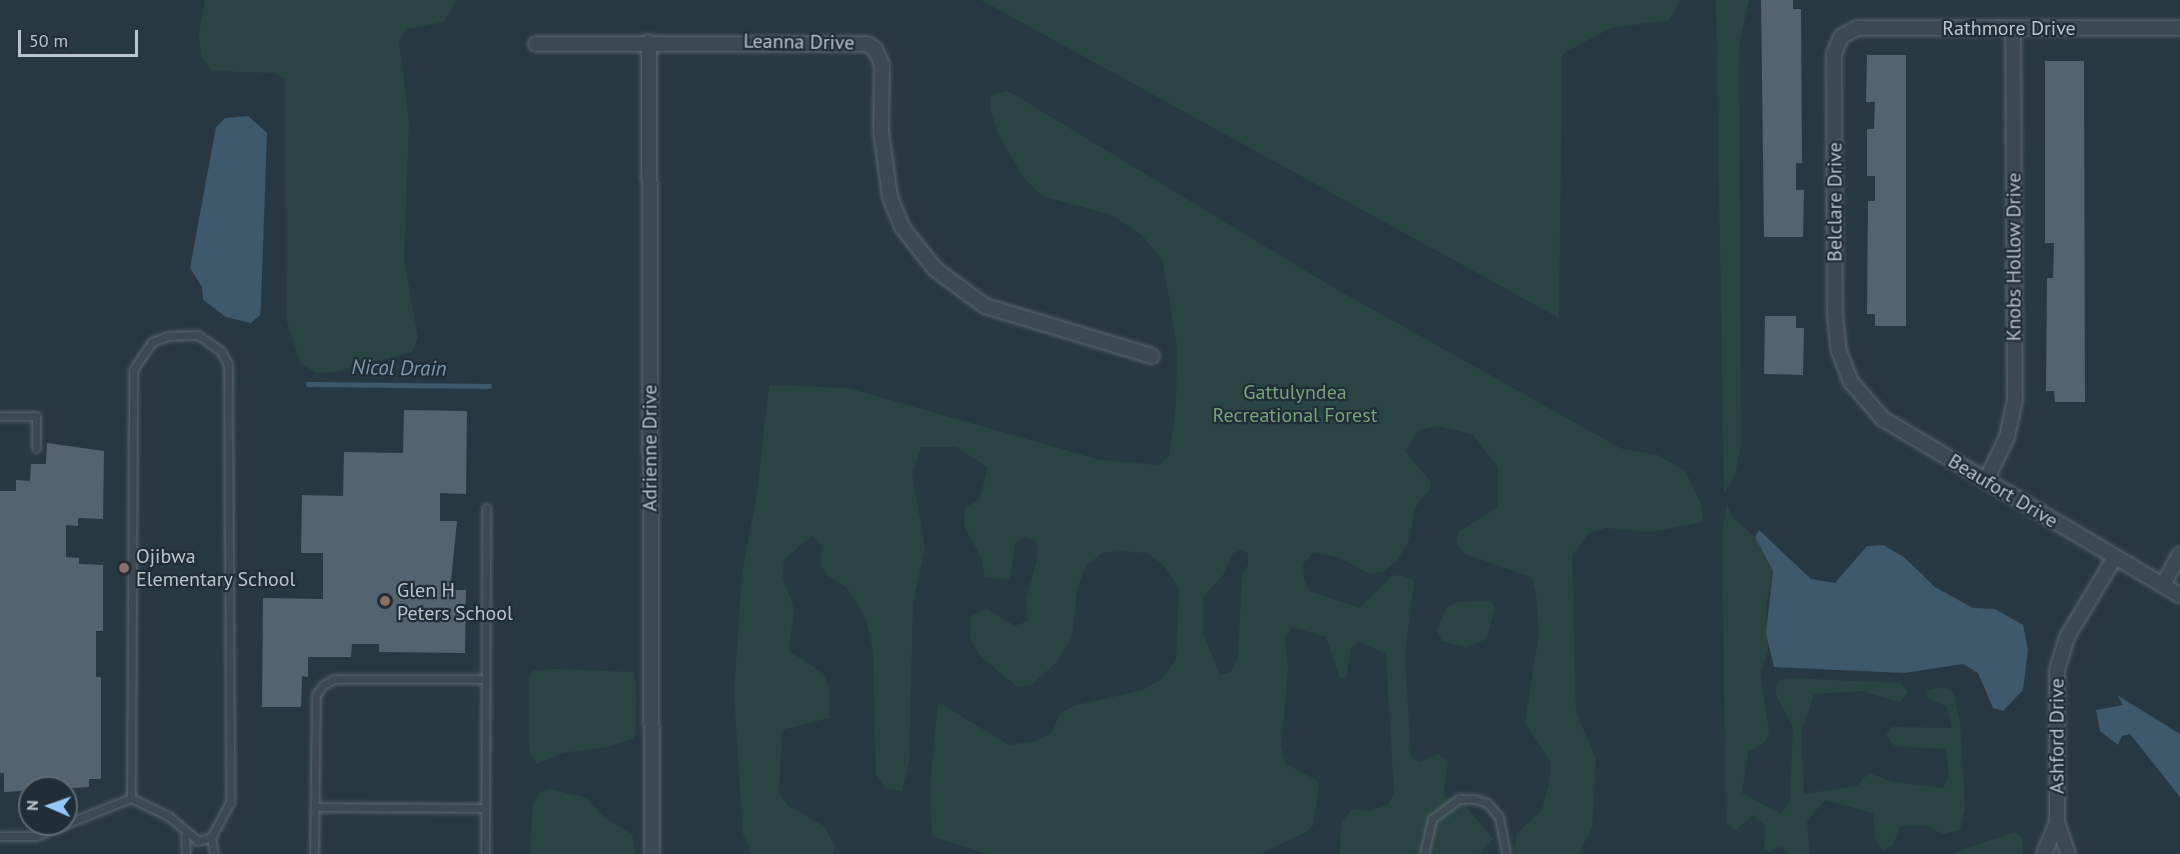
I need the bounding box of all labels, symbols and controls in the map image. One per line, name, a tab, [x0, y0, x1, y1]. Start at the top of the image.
street label: Rathmore Drive	[1942, 16, 2076, 40]
scale bar	[21, 18, 141, 56]
text: 50 m	[29, 29, 68, 52]
street label: Leanna Drive	[743, 29, 855, 55]
street label: Belclare Drive	[1823, 142, 1847, 262]
street label: Knobs Hollow Drive	[2002, 172, 2026, 342]
water label: Nicol Drain	[351, 355, 447, 381]
park label: Gattulyndea Recreational Forest	[1213, 380, 1377, 427]
street label: Adrienne Drive	[638, 385, 662, 511]
street label: Beaufort Drive	[1944, 449, 2062, 533]
place label: Ojibwa Elementary School	[136, 544, 296, 591]
marker: Ojibwa Elementary School	[117, 561, 131, 575]
place label: Glen H Peters School	[397, 578, 513, 625]
marker: Glen H Peters School	[378, 594, 392, 608]
street label: Ashford Drive	[2045, 678, 2069, 794]
north arrow	[18, 776, 78, 836]
text: N	[22, 800, 42, 811]

